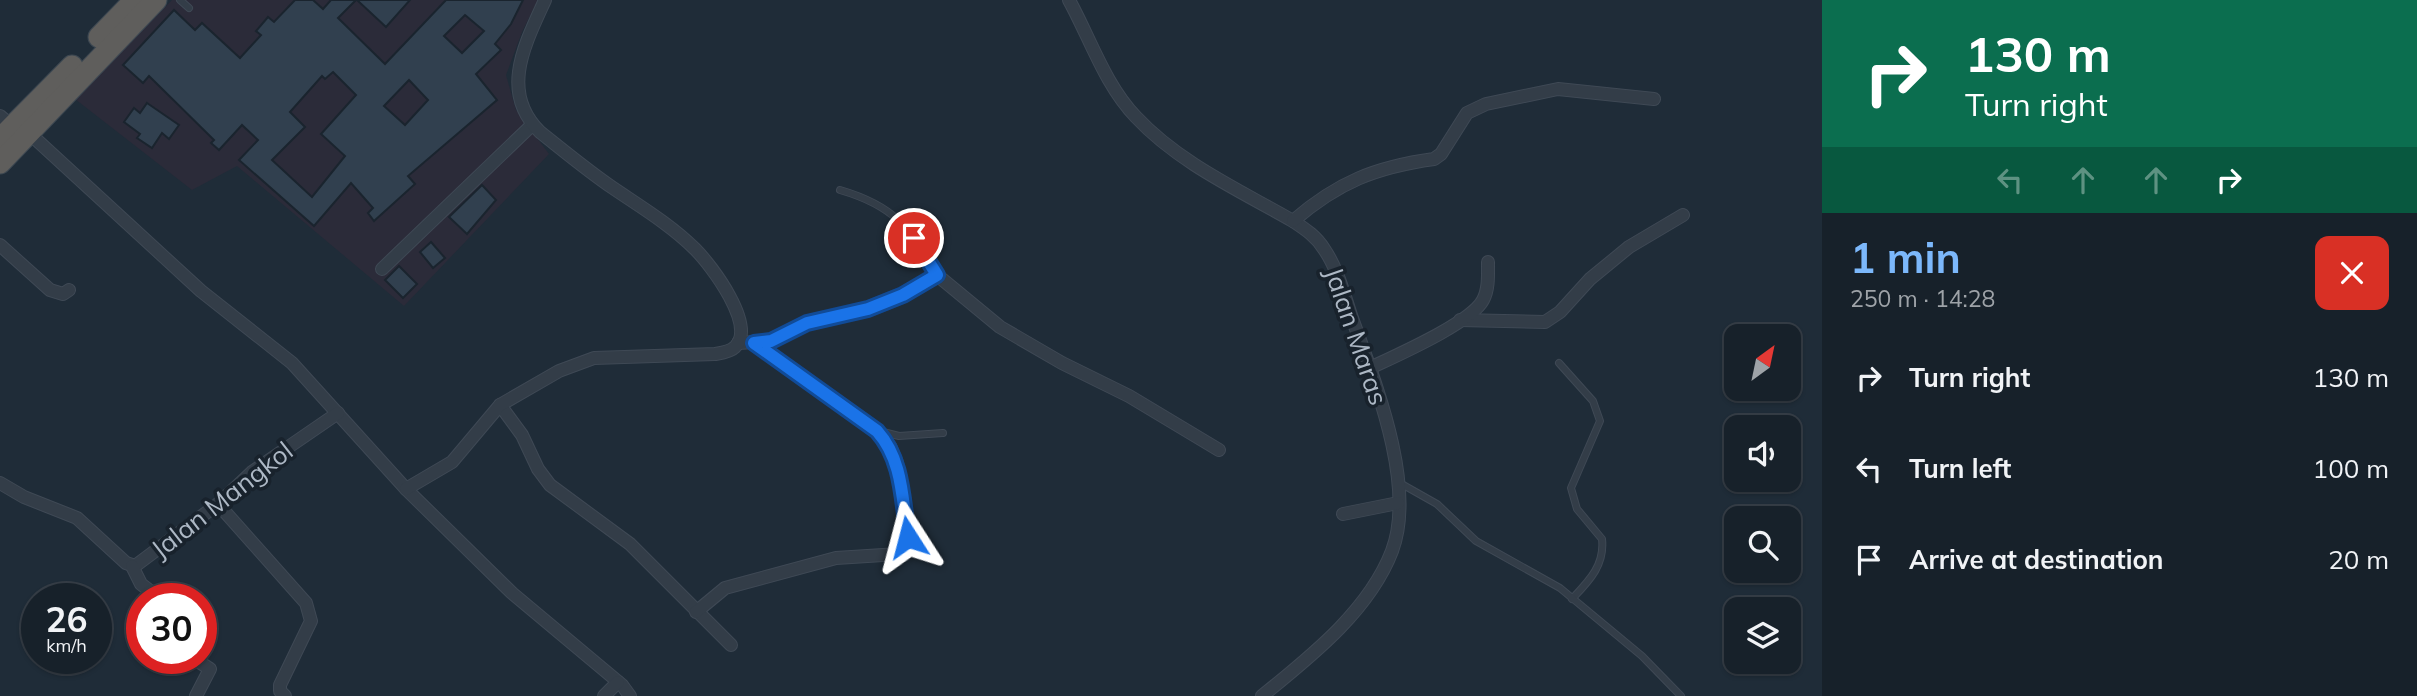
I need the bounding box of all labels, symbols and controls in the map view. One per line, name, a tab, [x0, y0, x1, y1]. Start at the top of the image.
text: 130 m	[1965, 23, 2111, 84]
icon: right	[1850, 28, 1941, 119]
text: Turn right	[1965, 84, 2108, 124]
icon: left	[1991, 161, 2029, 199]
icon: ahead	[2064, 161, 2102, 199]
icon: ahead	[2137, 161, 2175, 199]
icon: right	[2210, 161, 2248, 199]
pin	[884, 208, 944, 268]
icon: arrive	[895, 219, 933, 257]
text: 1 min	[1850, 231, 1961, 284]
button: close	[2315, 236, 2389, 310]
street label: Jalan Maras	[1317, 263, 1395, 409]
text: 250 m · 14:28	[1850, 284, 1995, 313]
north arrow	[1724, 324, 1801, 401]
map controls	[1724, 324, 1801, 674]
icon: right	[1850, 359, 1888, 397]
text: Turn right	[1909, 361, 2030, 394]
text: 130 m	[2313, 361, 2389, 394]
button: sound	[1724, 415, 1801, 492]
street label: Jalan Mangkol	[144, 434, 299, 565]
icon: left	[1850, 450, 1888, 488]
text: Turn left	[1909, 452, 2011, 485]
text: 100 m	[2313, 452, 2389, 485]
position arrow	[871, 500, 945, 574]
button: search	[1724, 506, 1801, 583]
icon: arrive	[1850, 541, 1888, 579]
text: Arrive at destination	[1909, 543, 2164, 576]
text: 20 m	[2328, 543, 2389, 576]
speed limit sign: 30	[126, 583, 217, 674]
text: 26	[45, 597, 88, 641]
button: layers	[1724, 597, 1801, 674]
text: km/h	[46, 634, 87, 657]

